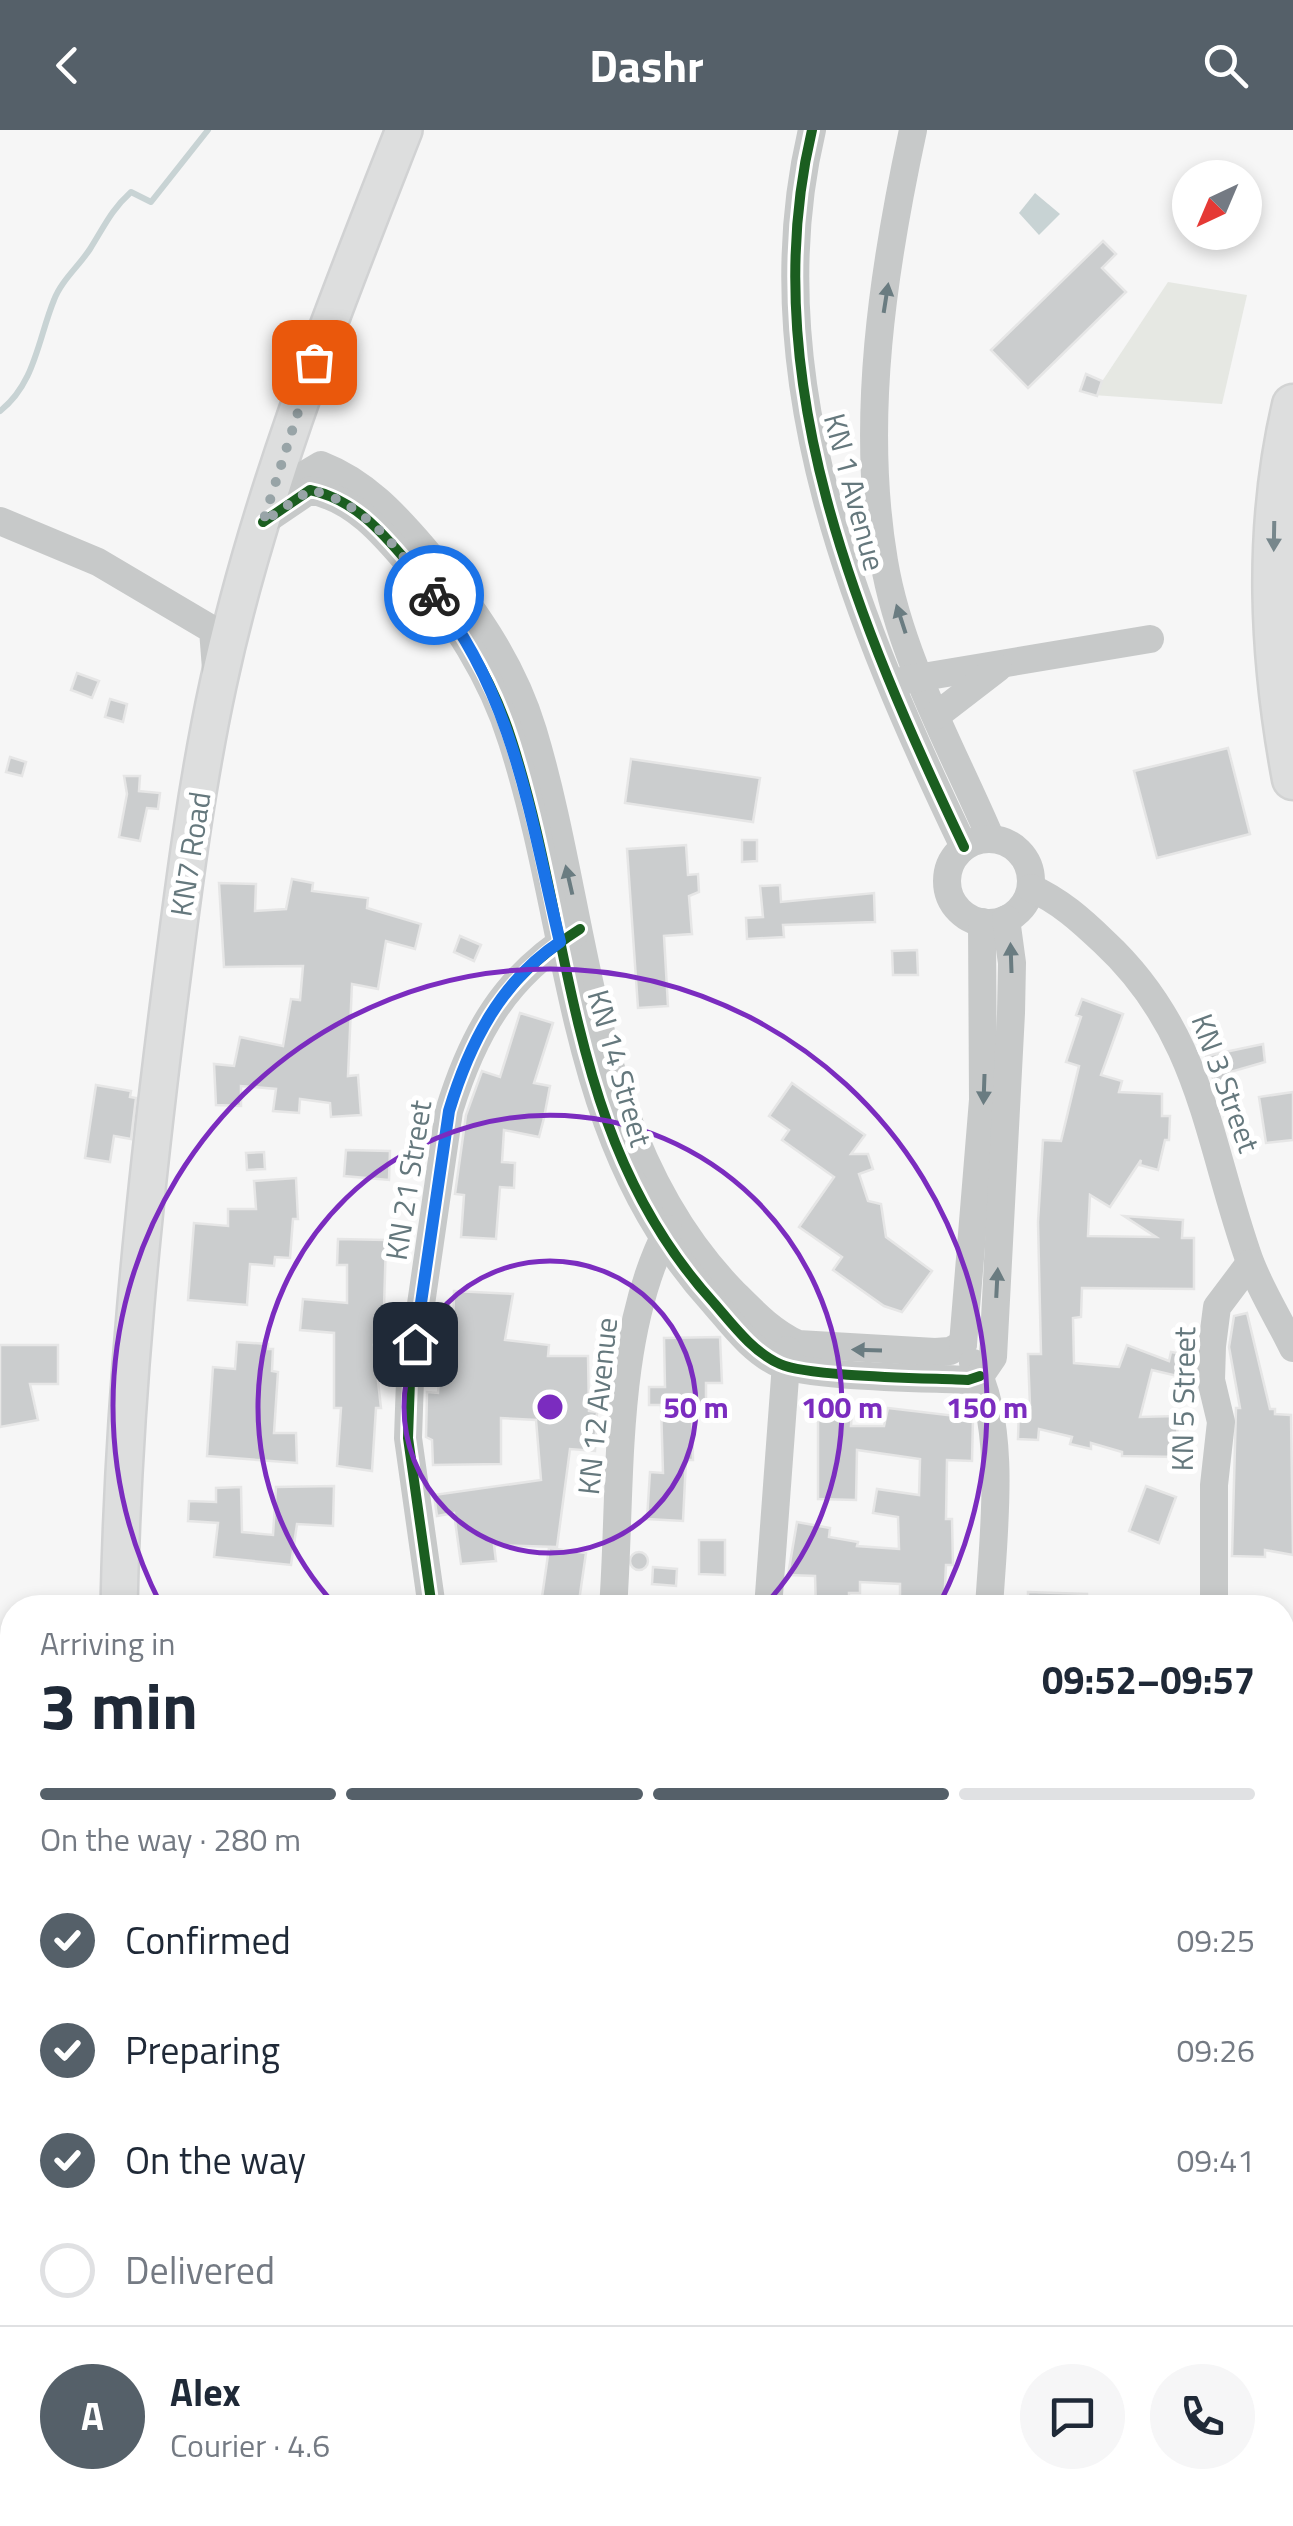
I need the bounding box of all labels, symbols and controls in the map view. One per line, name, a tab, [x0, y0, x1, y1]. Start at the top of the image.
text: Dashr	[589, 31, 704, 99]
icon: back	[40, 38, 95, 93]
icon: search	[1198, 38, 1253, 93]
north arrow	[1172, 160, 1262, 250]
map controls	[1172, 160, 1262, 250]
one-way arrow	[878, 282, 894, 313]
pin	[272, 320, 357, 405]
icon: bag	[287, 335, 342, 390]
street label: KN 1 Avenue	[812, 408, 898, 576]
one-way arrow	[1266, 521, 1282, 553]
courier	[384, 545, 484, 645]
icon: bike	[407, 568, 462, 623]
one-way arrow	[892, 604, 907, 634]
street label: KN7 Road	[157, 788, 223, 920]
one-way arrow	[561, 864, 576, 895]
one-way arrow	[1003, 942, 1019, 974]
street label: KN 14 Street	[576, 984, 664, 1152]
street label: KN 3 Street	[1180, 1007, 1273, 1159]
one-way arrow	[975, 1074, 991, 1106]
street label: KN 21 Street	[373, 1096, 443, 1263]
one-way arrow	[989, 1266, 1005, 1298]
pin	[373, 1302, 458, 1387]
street label: KN 12 Avenue	[565, 1315, 629, 1497]
icon: home	[388, 1317, 443, 1372]
street label: KN 5 Street	[1159, 1326, 1207, 1472]
one-way arrow	[851, 1341, 883, 1357]
text: 50 m	[663, 1384, 729, 1430]
text: 100 m	[801, 1384, 883, 1430]
text: 150 m	[946, 1384, 1028, 1430]
centre of rings	[532, 1389, 568, 1425]
text: Arriving in	[40, 1619, 176, 1667]
text: 09:52–09:57	[1042, 1651, 1255, 1709]
text: 3 min	[40, 1655, 198, 1754]
text: On the way · 280 m	[40, 1815, 301, 1863]
text: Confirmed	[125, 1911, 291, 1969]
icon: check	[40, 1913, 95, 1968]
text: 09:25	[1176, 1916, 1255, 1964]
text: Preparing	[125, 2021, 280, 2079]
icon: check	[40, 2023, 95, 2078]
text: 09:26	[1176, 2026, 1255, 2074]
text: On the way	[125, 2131, 306, 2189]
icon: check	[40, 2133, 95, 2188]
text: 09:41	[1176, 2136, 1255, 2184]
text: Delivered	[125, 2241, 275, 2299]
text: Alex	[170, 2363, 241, 2421]
button: chat	[1020, 2364, 1125, 2469]
button: phone	[1150, 2364, 1255, 2469]
text: A	[81, 2387, 104, 2445]
text: Courier · 4.6	[170, 2421, 330, 2469]

